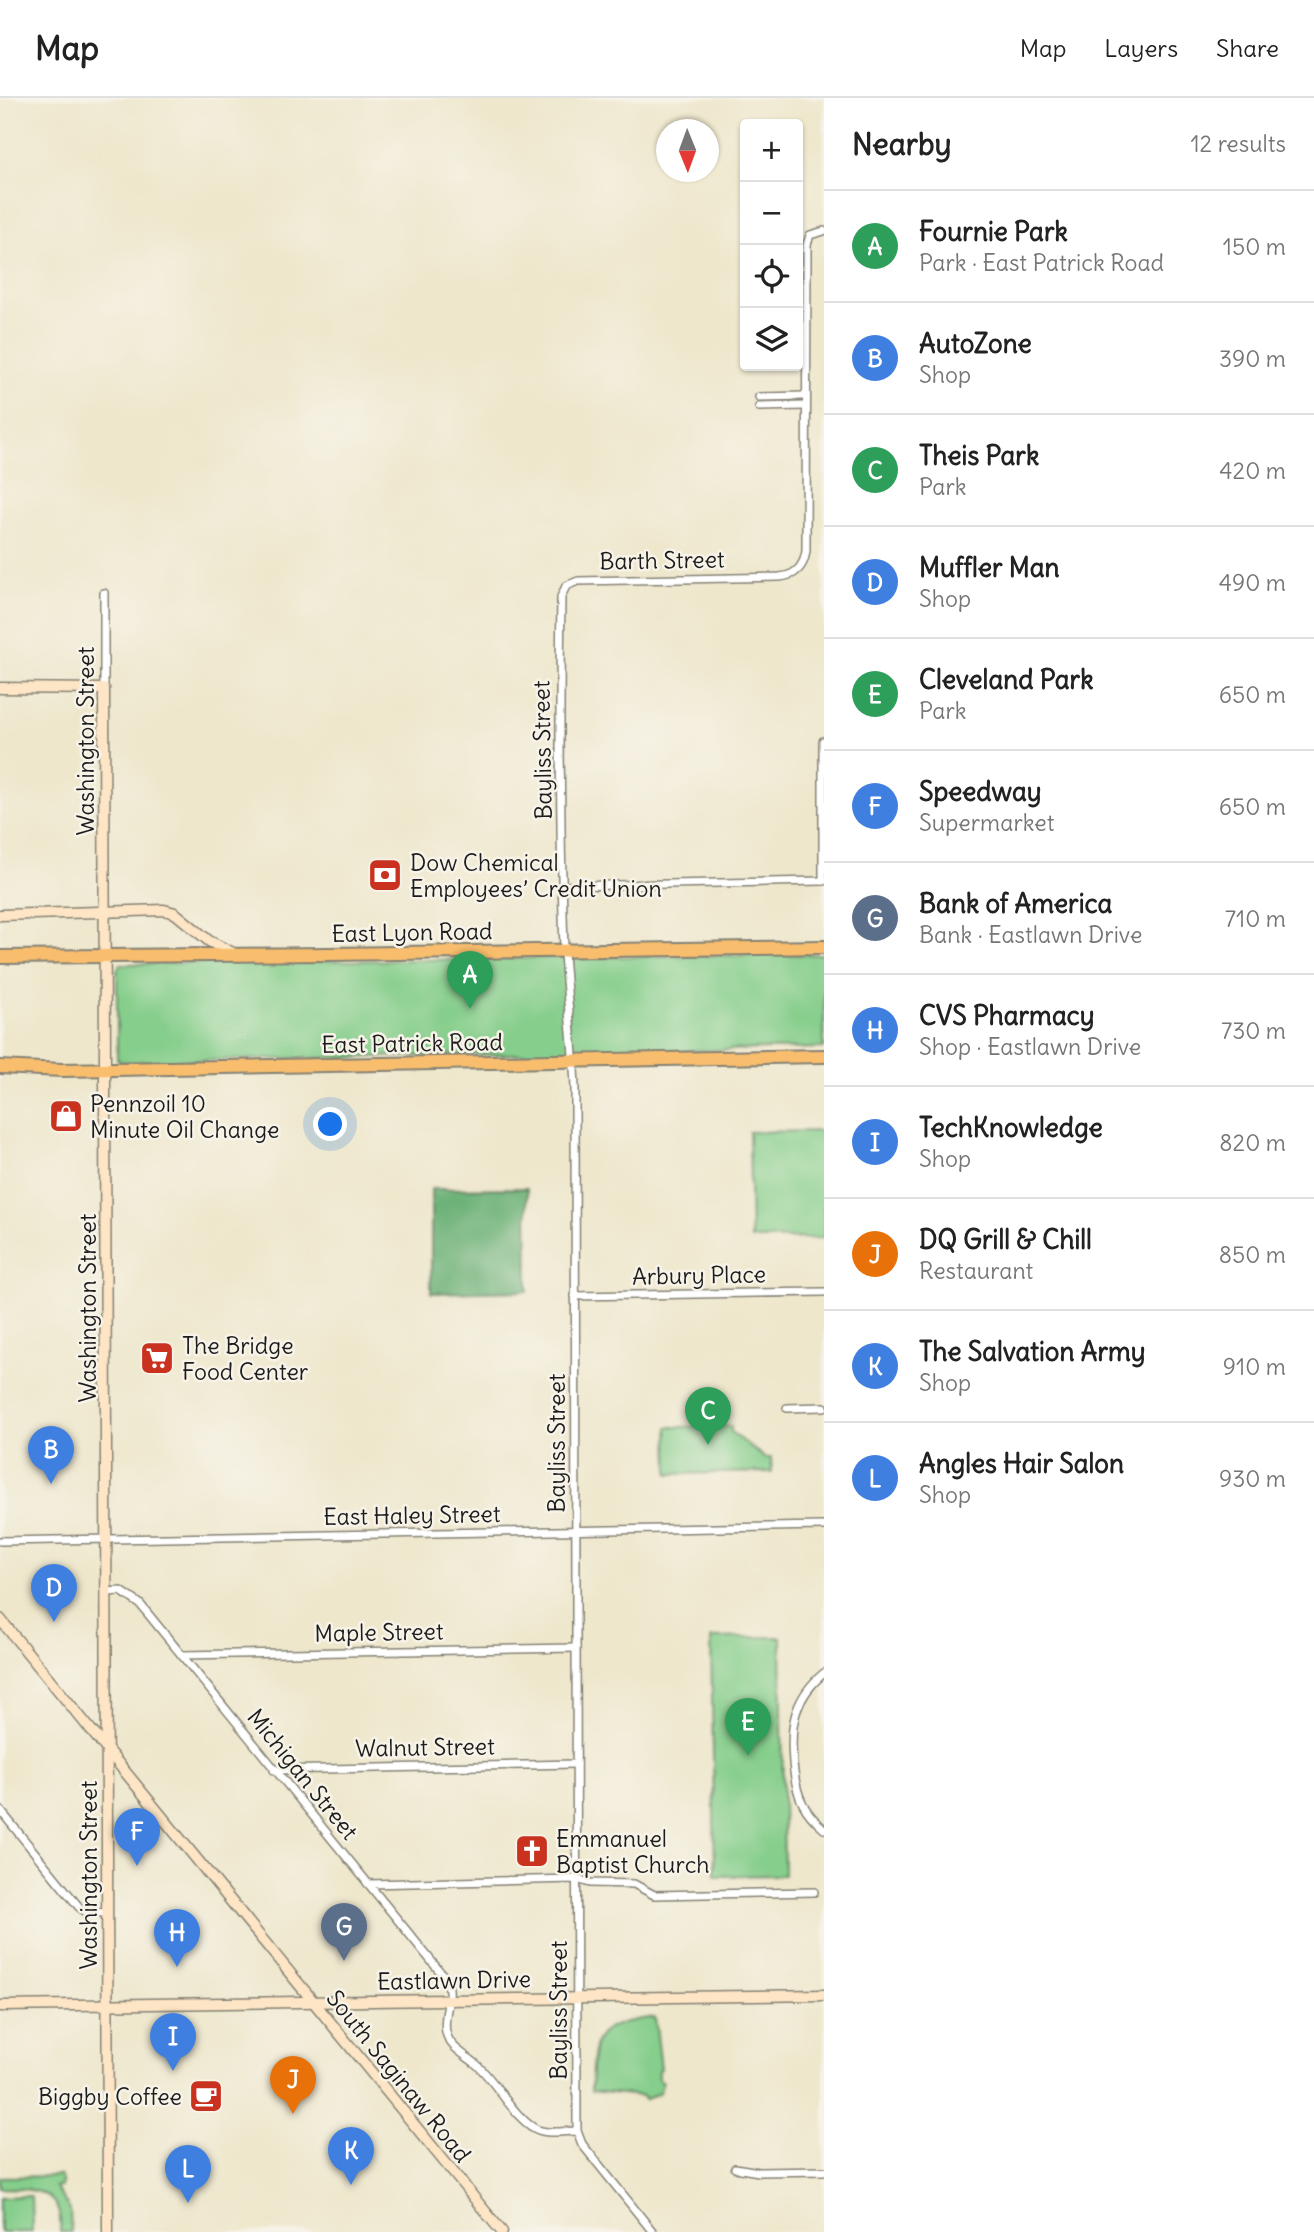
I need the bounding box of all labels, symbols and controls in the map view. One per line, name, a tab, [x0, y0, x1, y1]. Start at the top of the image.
text: Map	[35, 27, 99, 69]
text: Map	[1020, 33, 1066, 63]
text: Layers	[1104, 33, 1178, 63]
text: Share	[1216, 33, 1279, 63]
north arrow	[656, 119, 719, 182]
map controls	[740, 119, 803, 371]
button: +	[740, 119, 803, 182]
text: Nearby	[852, 125, 952, 163]
text: 12 results	[1190, 129, 1286, 158]
button: −	[740, 182, 803, 245]
text: Fournie Park	[919, 215, 1068, 248]
text: A	[868, 232, 882, 261]
text: 150 m	[1223, 232, 1286, 261]
button: locate	[740, 245, 803, 308]
text: Park · East Patrick Road	[919, 248, 1164, 277]
button: layers	[740, 308, 803, 371]
text: AutoZone	[919, 327, 1032, 360]
text: B	[867, 344, 883, 373]
text: 390 m	[1219, 344, 1286, 373]
text: Shop	[919, 360, 971, 389]
text: Theis Park	[919, 439, 1039, 472]
text: C	[867, 456, 883, 485]
text: 420 m	[1219, 456, 1286, 485]
text: Park	[919, 472, 967, 501]
street label: Barth Street	[599, 544, 725, 576]
text: Muffler Man	[919, 551, 1060, 584]
text: D	[867, 568, 883, 597]
text: 490 m	[1219, 568, 1286, 597]
text: Shop	[919, 584, 971, 613]
street label: Washington Street	[71, 646, 100, 836]
text: Cleveland Park	[919, 663, 1094, 696]
street label: Bayliss Street	[526, 680, 558, 820]
text: E	[868, 680, 882, 709]
text: 650 m	[1219, 680, 1286, 709]
text: Park	[919, 696, 967, 725]
text: Speedway	[919, 775, 1042, 808]
text: F	[868, 792, 882, 821]
text: 650 m	[1219, 792, 1286, 821]
text: Supermarket	[919, 808, 1055, 837]
place label: Dow Chemical Employees’ Credit Union	[410, 848, 662, 903]
bank icon: Dow Chemical Employees’ Credit Union	[366, 856, 404, 894]
text: Bank of America	[919, 887, 1112, 920]
text: G	[867, 904, 883, 933]
text: 710 m	[1225, 904, 1286, 933]
street label: East Lyon Road	[331, 916, 493, 948]
text: Bank · Eastlawn Drive	[919, 920, 1142, 949]
pin: A	[447, 951, 493, 1009]
text: CVS Pharmacy	[919, 999, 1095, 1032]
text: H	[867, 1016, 883, 1045]
text: 730 m	[1221, 1016, 1286, 1045]
street label: East Patrick Road	[321, 1027, 503, 1059]
text: Shop · Eastlawn Drive	[919, 1032, 1141, 1061]
place label: Pennzoil 10 Minute Oil Change	[90, 1089, 279, 1144]
shop icon: Pennzoil 10 Minute Oil Change	[47, 1097, 85, 1135]
your location	[313, 1107, 347, 1141]
text: TechKnowledge	[919, 1111, 1103, 1144]
text: I	[870, 1128, 880, 1157]
text: 820 m	[1219, 1128, 1286, 1157]
text: Shop	[919, 1144, 971, 1173]
street label: Washington Street	[73, 1213, 102, 1403]
text: DQ Grill & Chill	[919, 1223, 1092, 1256]
text: J	[869, 1240, 881, 1269]
text: 850 m	[1219, 1240, 1286, 1269]
text: Restaurant	[919, 1256, 1033, 1285]
street label: Arbury Place	[632, 1259, 766, 1291]
place label: The Bridge Food Center	[182, 1331, 309, 1386]
text: The Salvation Army	[919, 1335, 1145, 1368]
supermarket icon: The Bridge Food Center	[138, 1339, 176, 1377]
text: K	[868, 1352, 882, 1381]
text: 910 m	[1223, 1352, 1286, 1381]
text: Shop	[919, 1368, 971, 1397]
street label: Bayliss Street	[542, 1373, 571, 1513]
pin: C	[685, 1387, 731, 1445]
pin: B	[28, 1426, 74, 1484]
text: Angles Hair Salon	[919, 1447, 1124, 1480]
text: L	[869, 1464, 881, 1493]
text: 930 m	[1219, 1464, 1286, 1493]
text: Shop	[919, 1480, 971, 1509]
street label: East Haley Street	[323, 1499, 501, 1531]
pin: D	[31, 1564, 77, 1622]
street label: Maple Street	[314, 1616, 444, 1648]
pin: E	[725, 1698, 771, 1756]
street label: Michigan Street	[241, 1703, 365, 1845]
street label: Walnut Street	[355, 1731, 495, 1763]
street label: Washington Street	[74, 1780, 103, 1970]
pin: F	[114, 1808, 160, 1866]
place label: Emmanuel Baptist Church	[556, 1824, 710, 1879]
church icon: Emmanuel Baptist Church	[513, 1832, 551, 1870]
pin: G	[321, 1903, 367, 1961]
pin: H	[154, 1909, 200, 1967]
street label: Bayliss Street	[544, 1940, 573, 2080]
street label: Eastlawn Drive	[377, 1964, 531, 1996]
street label: South Saginaw Road	[321, 1984, 477, 2168]
pin: I	[150, 2013, 196, 2071]
pin: J	[270, 2056, 316, 2114]
cafe icon: Biggby Coffee	[187, 2077, 225, 2115]
place label: Biggby Coffee	[38, 2082, 182, 2111]
pin: K	[328, 2127, 374, 2185]
pin: L	[165, 2145, 211, 2203]

